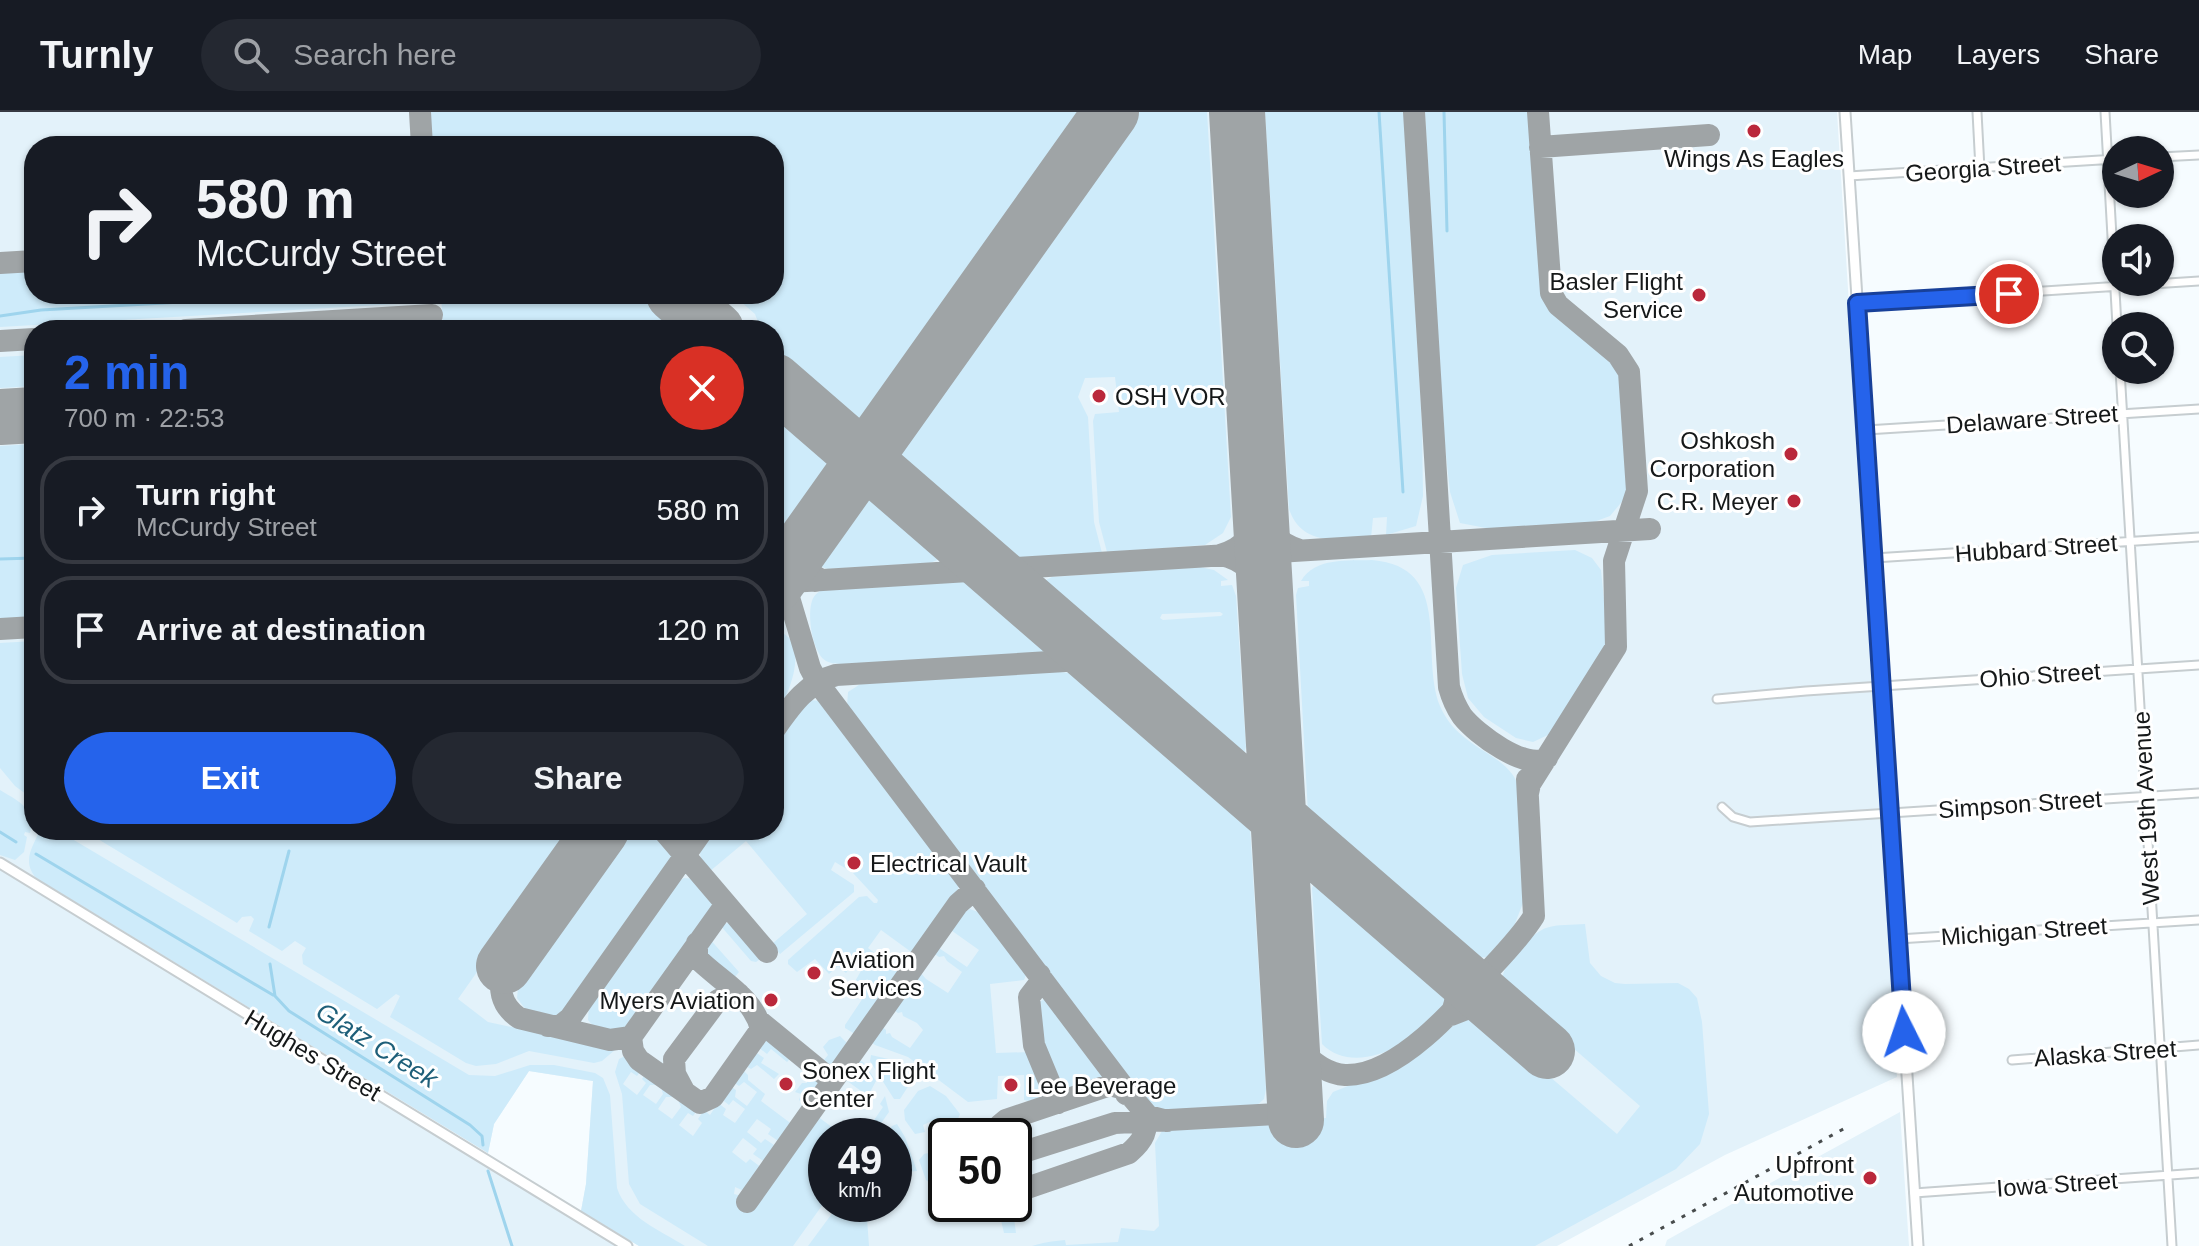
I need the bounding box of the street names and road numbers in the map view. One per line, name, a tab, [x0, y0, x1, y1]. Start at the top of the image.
street label: Georgia Street	[1904, 149, 2062, 187]
street label: Delaware Street	[1945, 400, 2119, 438]
street label: Hubbard Street	[1954, 529, 2118, 567]
street label: Ohio Street	[1979, 657, 2102, 693]
street label: West 19th Avenue	[2127, 710, 2165, 906]
street label: Simpson Street	[1937, 785, 2103, 823]
street label: Michigan Street	[1940, 912, 2108, 950]
street label: Hughes Street	[240, 1004, 386, 1106]
street label: Alaska Street	[2033, 1035, 2177, 1071]
street label: Iowa Street	[1996, 1166, 2119, 1202]

